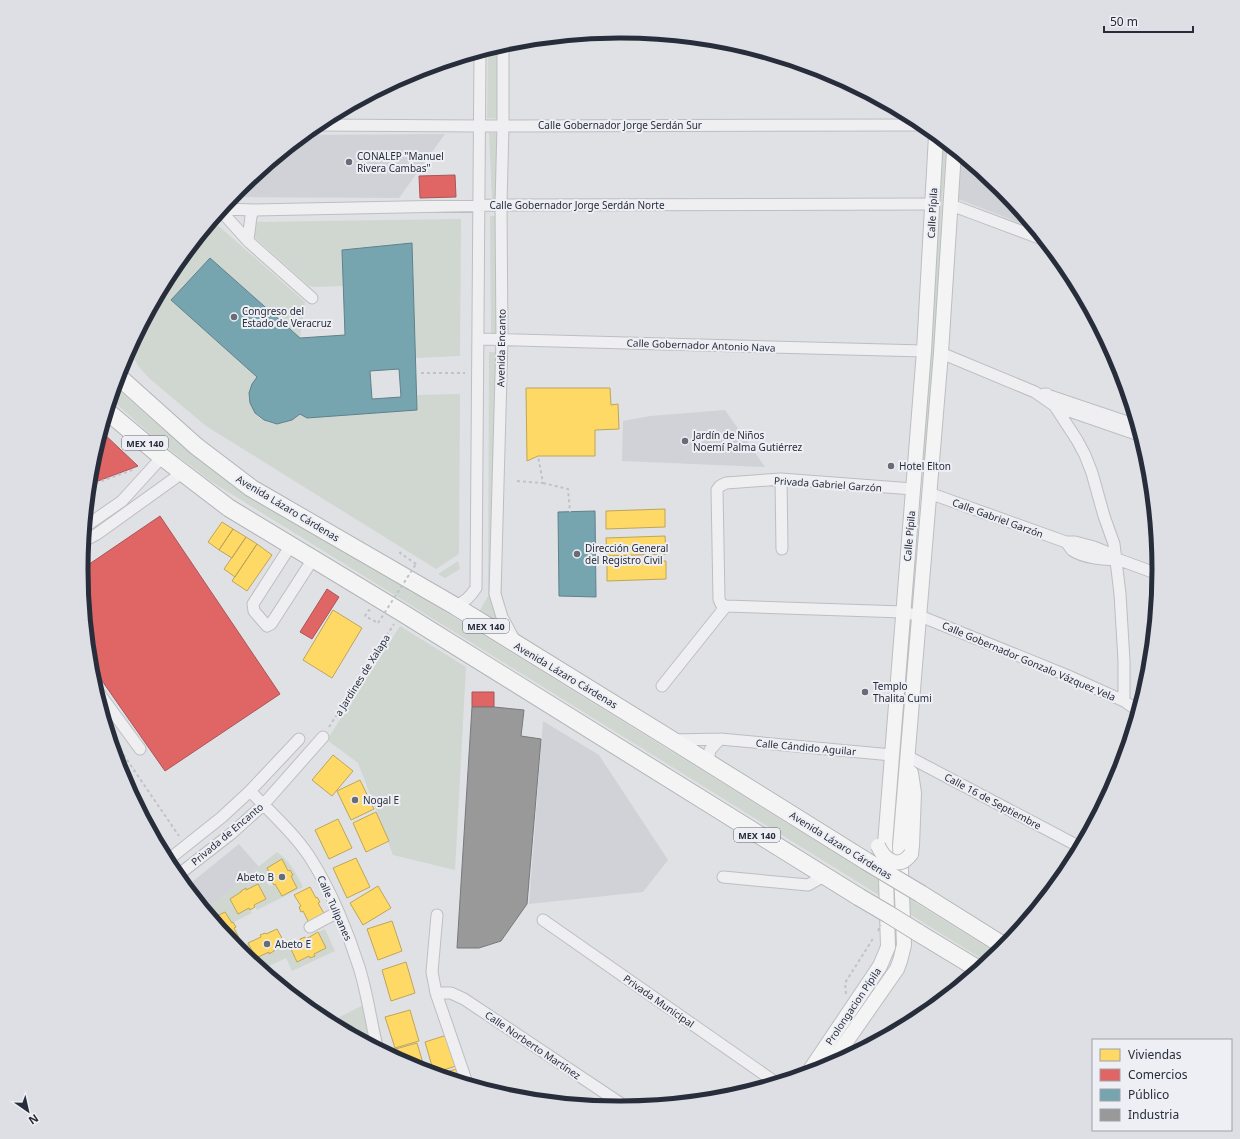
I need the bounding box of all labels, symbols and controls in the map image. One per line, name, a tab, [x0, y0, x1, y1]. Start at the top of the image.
scale bar	[1104, 8, 1193, 34]
text: 50 m	[1110, 13, 1138, 30]
street label: Calle Gobernador Jorge Serdán Sur	[538, 118, 702, 132]
place label: CONALEP "Manuel Rivera Cambas"	[357, 149, 444, 175]
marker: CONALEP "Manuel Rivera Cambas"	[344, 157, 354, 167]
street label: Calle Pípila	[924, 187, 940, 239]
street label: Calle Gobernador Jorge Serdán Norte	[489, 198, 665, 212]
place label: Congreso del Estado de Veracruz	[242, 304, 332, 330]
street label: Avenida Encanto	[493, 309, 509, 387]
marker: Congreso del Estado de Veracruz	[229, 312, 239, 322]
street label: Calle Gobernador Antonio Nava	[626, 335, 776, 355]
place label: Jardín de Niños Noemí Palma Gutiérrez	[692, 428, 803, 454]
road number: MEX 140	[122, 436, 168, 450]
marker: Jardín de Niños Noemí Palma Gutiérrez	[680, 436, 690, 446]
place label: Hotel Elton	[899, 459, 951, 473]
marker: Hotel Elton	[886, 461, 896, 471]
street label: Avenida Lázaro Cárdenas	[234, 472, 342, 545]
street label: Privada Gabriel Garzón	[773, 473, 883, 495]
street label: Calle Gabriel Garzón	[951, 495, 1045, 541]
street label: Calle Pípila	[900, 510, 918, 562]
place label: Dirección General del Registro Civil	[585, 541, 668, 567]
marker: Dirección General del Registro Civil	[572, 549, 582, 559]
street label: Calle Gobernador Gonzalo Vázquez Vela	[940, 618, 1118, 704]
road number: MEX 140	[463, 619, 509, 633]
street label: a Jardines de Xalapa	[331, 631, 393, 719]
street label: Avenida Lázaro Cárdenas	[512, 639, 620, 712]
place label: Templo Thalita Cumi	[873, 679, 932, 705]
marker: Templo Thalita Cumi	[860, 687, 870, 697]
street label: Calle Cándido Aguilar	[755, 736, 857, 758]
street label: Calle 16 de Septiembre	[942, 769, 1044, 833]
place label: Nogal E	[363, 793, 399, 807]
marker: Nogal E	[350, 795, 360, 805]
street label: Privada de Encanto	[188, 800, 266, 868]
street label: Avenida Lázaro Cárdenas	[787, 808, 895, 882]
road number: MEX 140	[734, 828, 780, 842]
place label: Abeto B	[237, 870, 274, 884]
marker: Abeto B	[277, 872, 287, 882]
street label: Calle Tulipanes	[314, 873, 356, 943]
place label: Abeto E	[275, 937, 311, 951]
marker: Abeto E	[262, 939, 272, 949]
street label: Prolongacion Pípila	[822, 965, 884, 1047]
street label: Privada Municipal	[621, 971, 697, 1031]
street label: Calle Norberto Martínez	[482, 1008, 584, 1082]
legend	[1092, 1039, 1232, 1131]
text: Viviendas	[1128, 1046, 1182, 1063]
text: Comercios	[1128, 1066, 1188, 1083]
text: Público	[1128, 1086, 1169, 1103]
north arrow	[8, 1091, 48, 1131]
text: Industria	[1128, 1106, 1179, 1123]
text: N	[26, 1111, 42, 1128]

